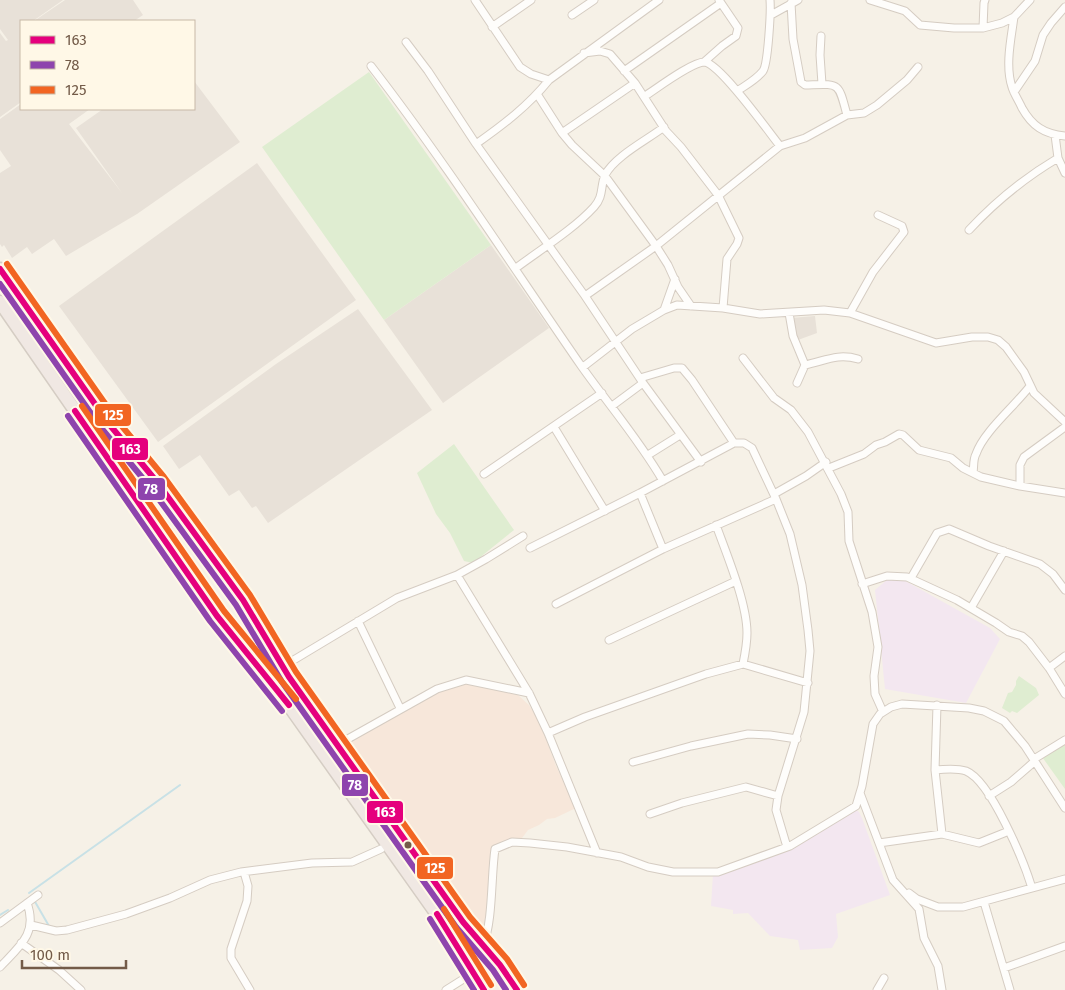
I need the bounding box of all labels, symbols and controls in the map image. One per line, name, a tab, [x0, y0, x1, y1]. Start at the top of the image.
legend	[20, 20, 195, 110]
text: 163	[65, 31, 87, 49]
text: 78	[65, 56, 80, 74]
text: 125	[65, 81, 86, 99]
line badge: 125	[94, 403, 132, 427]
text: 125	[102, 407, 124, 424]
line badge: 163	[111, 437, 149, 461]
text: 163	[119, 441, 141, 458]
line badge: 78	[137, 477, 166, 501]
text: 78	[144, 481, 158, 498]
line badge: 78	[341, 773, 369, 797]
text: 78	[348, 777, 362, 794]
line badge: 163	[366, 800, 404, 824]
text: 163	[374, 804, 396, 821]
unlabelled marker	[403, 840, 413, 850]
line badge: 125	[416, 856, 454, 880]
text: 125	[424, 860, 446, 877]
scale bar	[22, 938, 126, 970]
text: 100 m	[30, 946, 70, 964]

